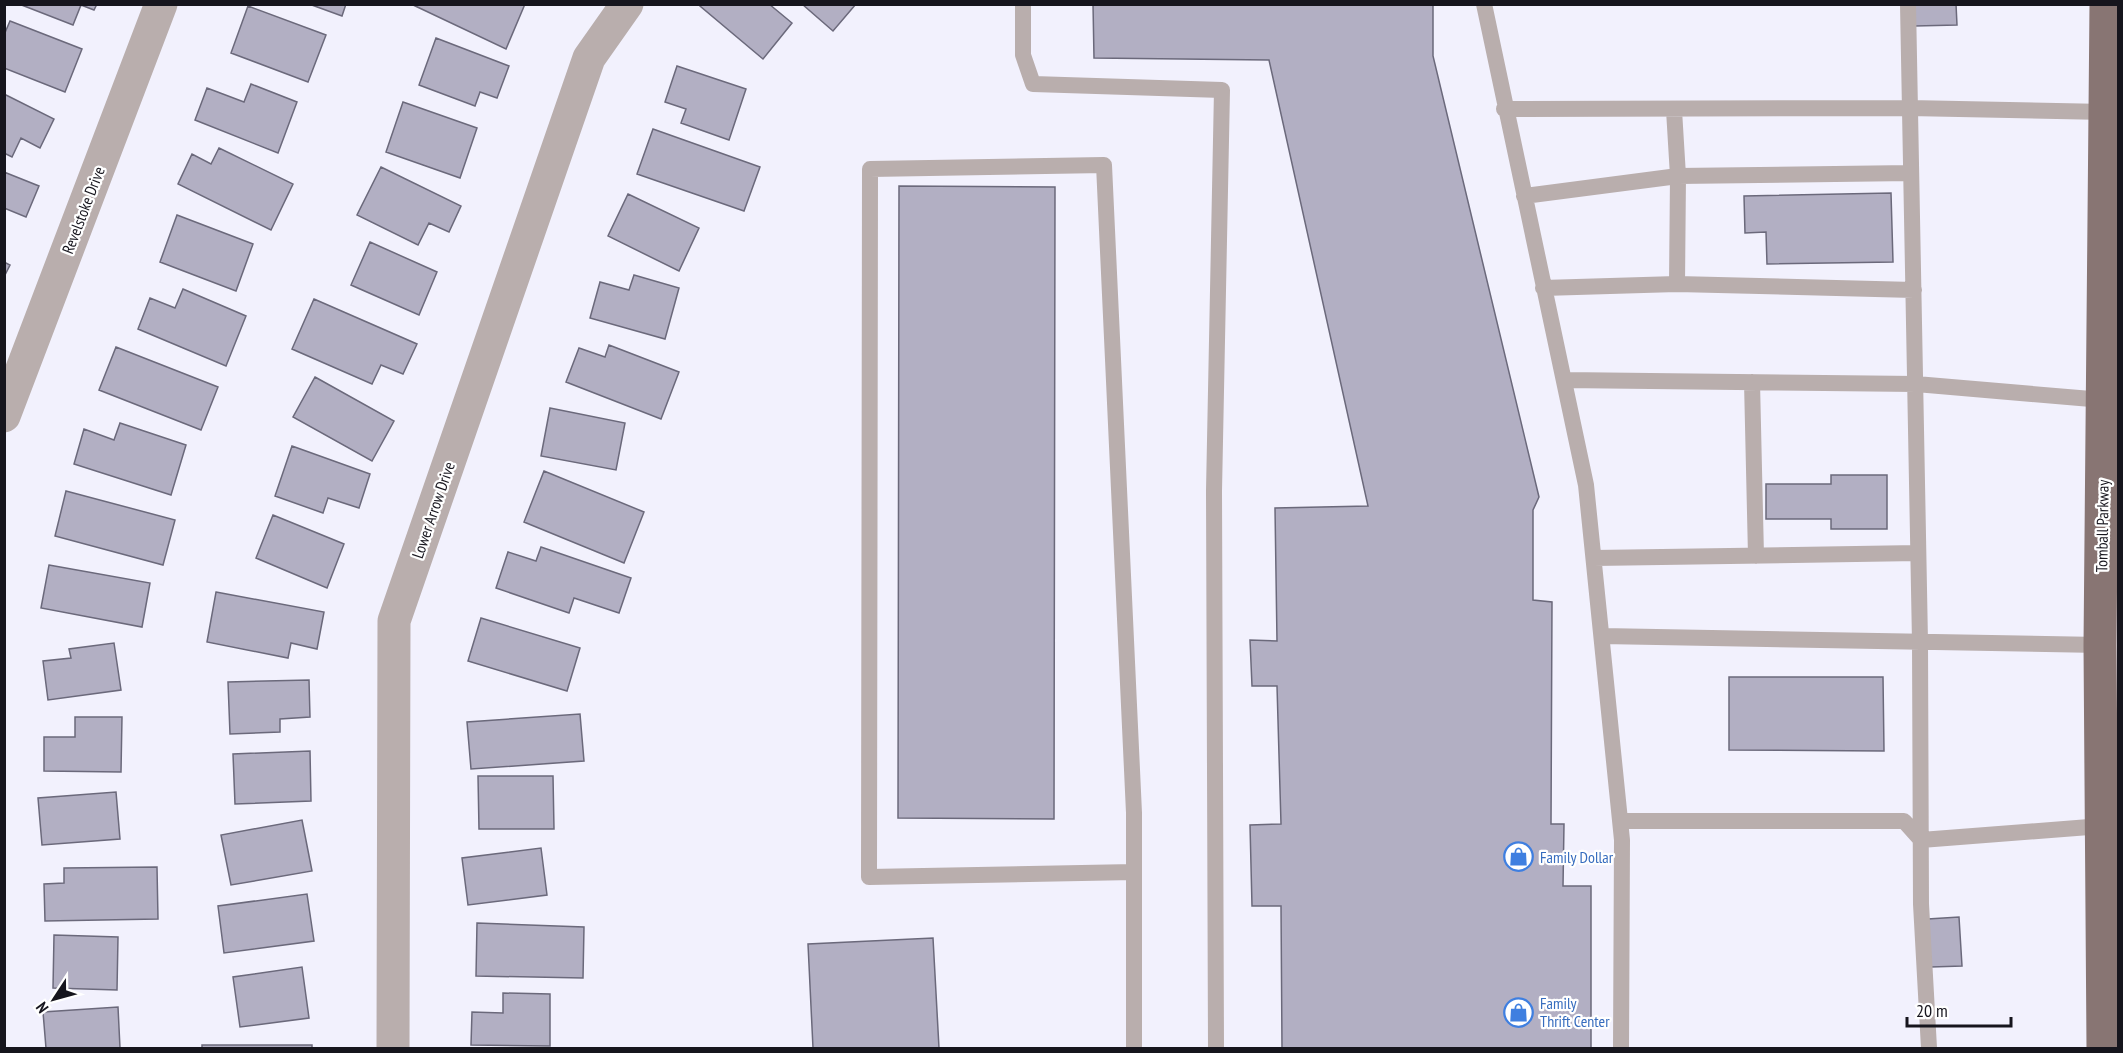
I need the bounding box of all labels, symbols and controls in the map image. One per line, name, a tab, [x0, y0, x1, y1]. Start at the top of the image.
street label: Revelstoke Drive	[57, 164, 109, 256]
street label: Lower Arrow Drive	[407, 459, 459, 561]
street label: Tomball Parkway	[2091, 480, 2113, 572]
shop icon: Family Dollar	[1503, 841, 1535, 873]
place label: Family Dollar	[1540, 847, 1614, 867]
north arrow	[24, 969, 84, 1029]
scale bar	[1907, 990, 2010, 1028]
place label: Family Thrift Center	[1540, 993, 1610, 1031]
shop icon: Family Thrift Center	[1503, 996, 1535, 1028]
text: N	[31, 998, 52, 1017]
text: 20 m	[1916, 999, 1948, 1022]

